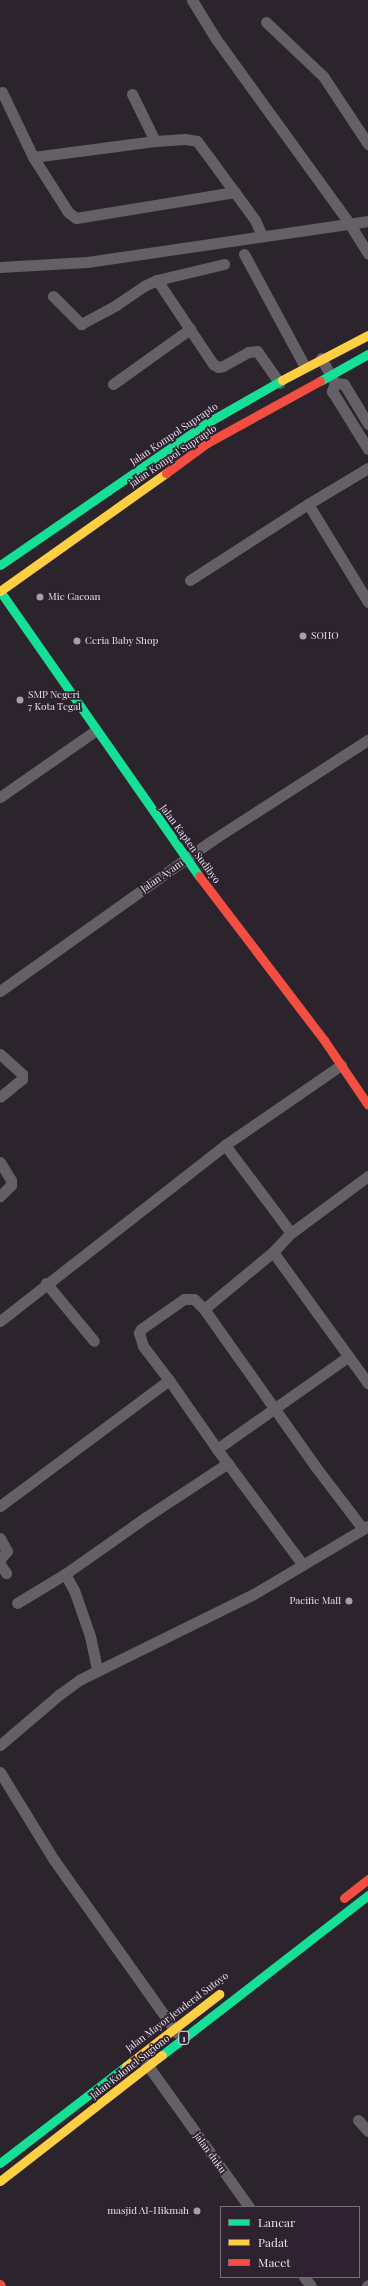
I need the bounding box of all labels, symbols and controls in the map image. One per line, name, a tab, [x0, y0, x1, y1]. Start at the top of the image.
street label: Jalan Kompol Suprapto	[128, 400, 220, 468]
street label: jalan Kompol Suprapto	[127, 422, 219, 490]
place label: Mie Gacoan	[48, 591, 100, 603]
marker: Mie Gacoan	[35, 592, 45, 602]
place label: SOHO	[311, 630, 339, 642]
marker: SOHO	[298, 631, 308, 641]
place label: Ceria Baby Shop	[85, 635, 159, 647]
marker: Ceria Baby Shop	[72, 636, 82, 646]
place label: SMP Negeri 7 Kota Tegal	[28, 688, 81, 712]
marker: SMP Negeri 7 Kota Tegal	[15, 695, 25, 705]
street label: Jalan Kapten Sudibyo	[157, 802, 223, 886]
street label: Jalan Ayam	[138, 857, 186, 895]
place label: Pacific Mall	[290, 1595, 341, 1607]
marker: Pacific Mall	[344, 1596, 354, 1606]
street label: Jalan Mayor Jenderal Sutoyo	[123, 1969, 231, 2055]
road number: 1	[178, 2031, 190, 2045]
street label: Jalan Kolonel Sugiono	[88, 2032, 172, 2102]
street label: jalan duku	[191, 2131, 229, 2175]
place label: masjid Al-Hikmah	[107, 2205, 189, 2217]
marker: masjid Al-Hikmah	[192, 2206, 202, 2216]
legend	[220, 2206, 360, 2278]
text: Lancar	[258, 2214, 295, 2230]
text: Padat	[258, 2234, 288, 2250]
text: Macet	[258, 2254, 291, 2270]

